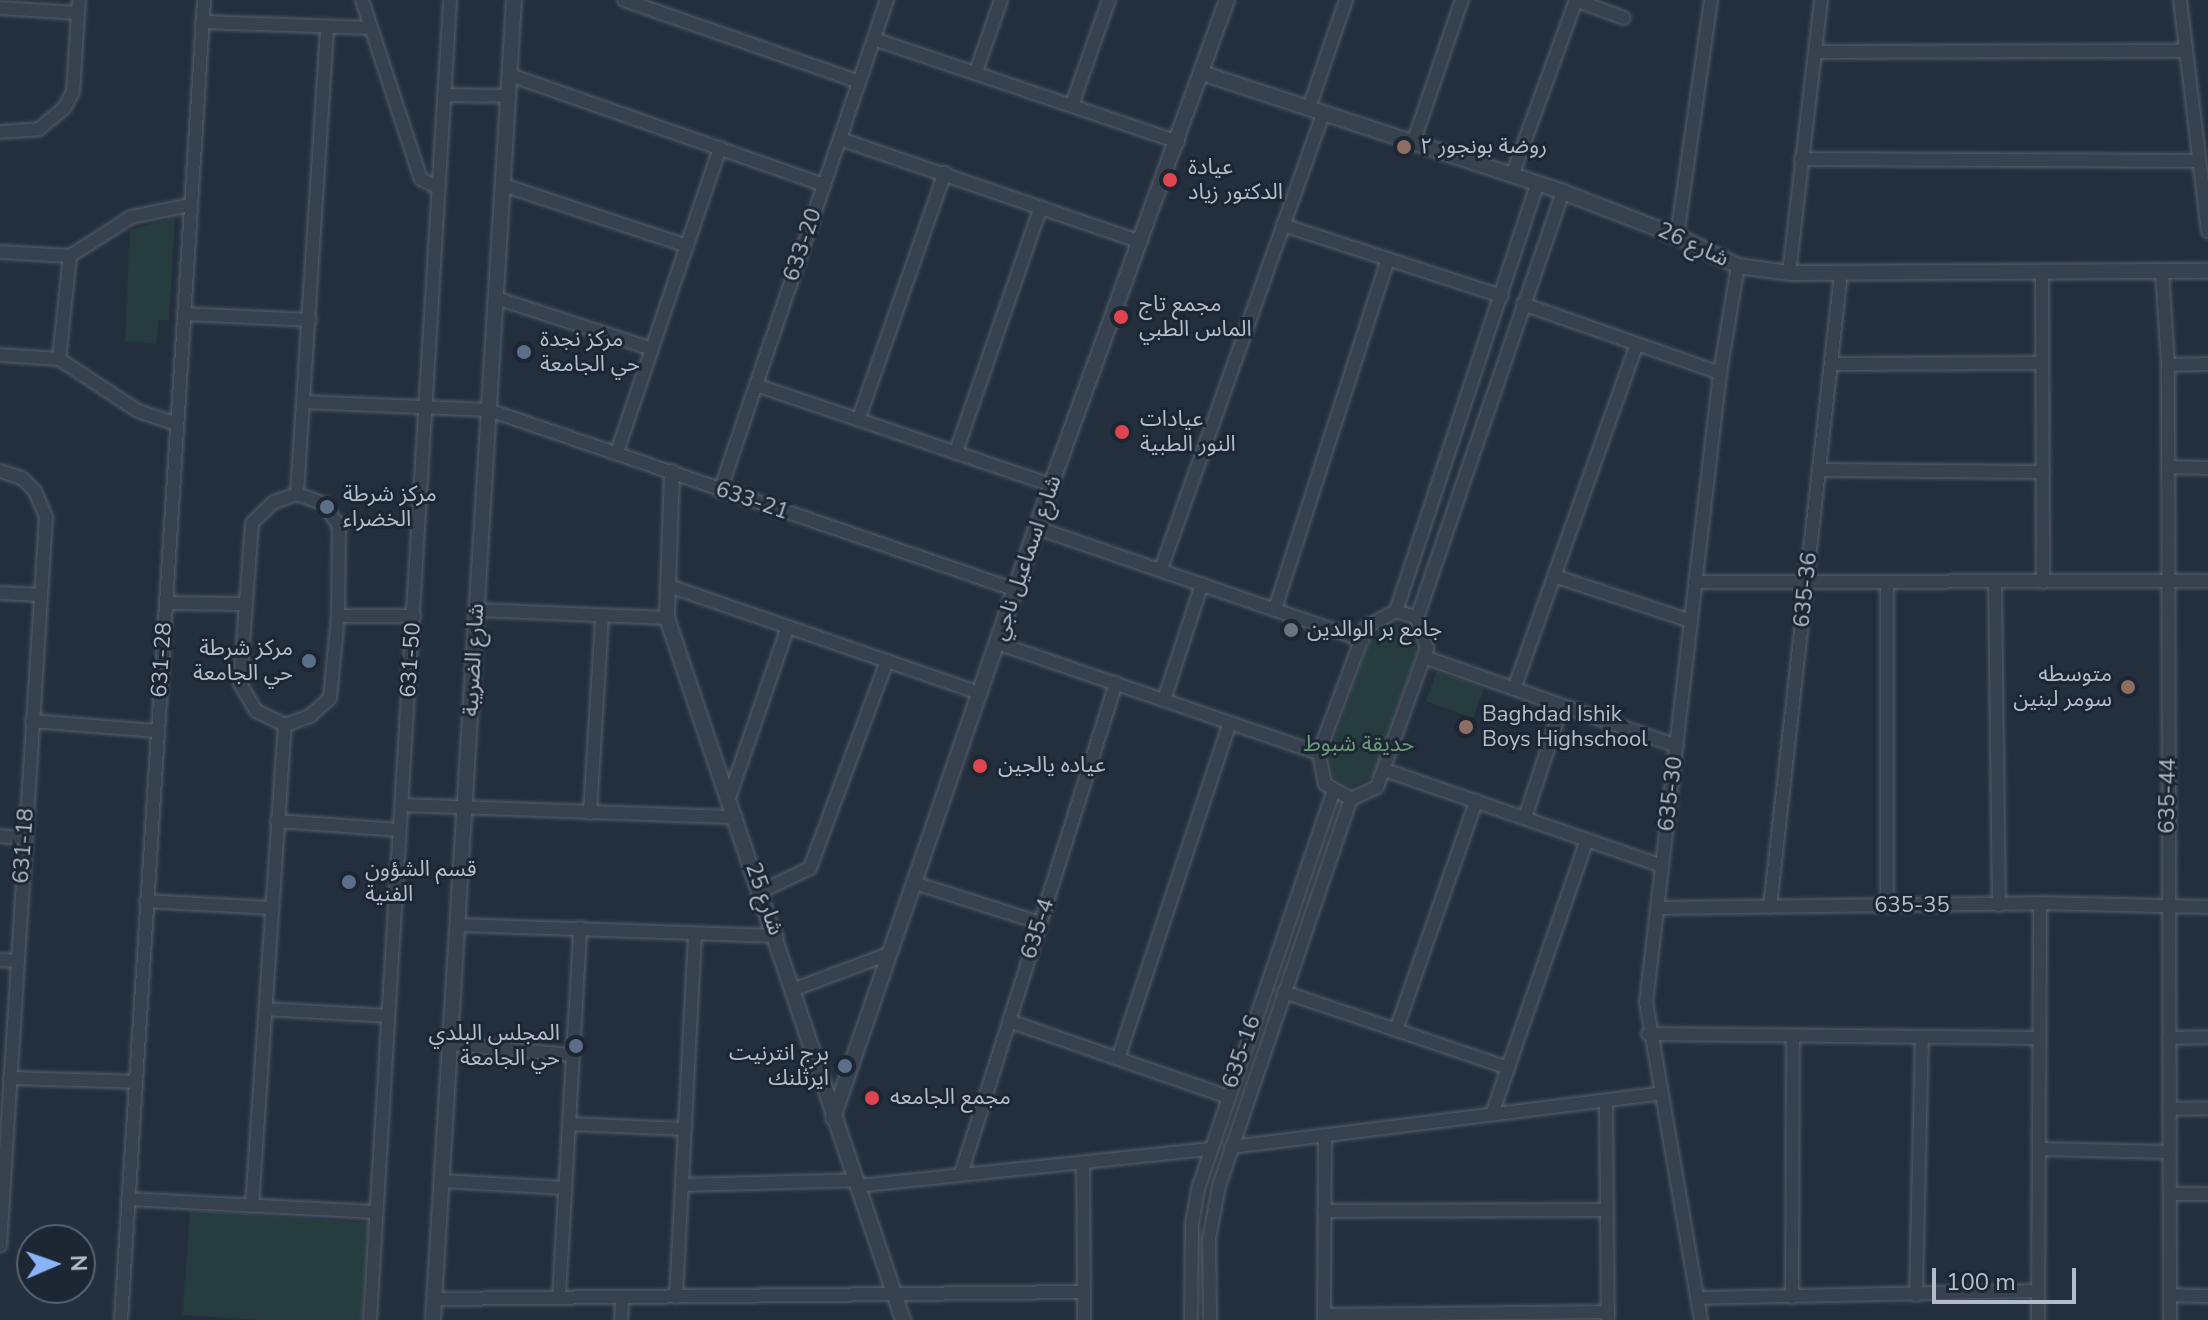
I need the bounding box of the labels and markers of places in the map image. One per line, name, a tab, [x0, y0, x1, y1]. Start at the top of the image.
place label: روضة بونجور ٢	[1420, 134, 1547, 160]
marker: روضة بونجور ٢	[1395, 138, 1413, 156]
place label: عيادة الدكتور زياد	[1188, 154, 1283, 206]
marker: عيادة الدكتور زياد	[1159, 169, 1181, 191]
place label: مجمع تاج الماس الطبي	[1139, 291, 1252, 342]
marker: مجمع تاج الماس الطبي	[1110, 306, 1132, 328]
place label: مركز نجدة حي الجامعة	[540, 326, 640, 378]
marker: مركز نجدة حي الجامعة	[515, 343, 533, 361]
place label: عيادات النور الطبية	[1140, 406, 1236, 458]
marker: عيادات النور الطبية	[1111, 421, 1133, 443]
place label: مركز شرطة الخضراء	[343, 481, 437, 532]
marker: مركز شرطة الخضراء	[318, 498, 336, 516]
place label: جامع بر الوالدين	[1307, 617, 1442, 643]
marker: جامع بر الوالدين	[1282, 621, 1300, 639]
place label: مركز شرطة حي الجامعة	[193, 635, 293, 686]
marker: مركز شرطة حي الجامعة	[300, 652, 318, 670]
place label: متوسطه سومر لبنين	[2013, 661, 2112, 712]
marker: متوسطه سومر لبنين	[2119, 678, 2137, 696]
place label: Baghdad Ishik Boys Highschool	[1482, 701, 1648, 752]
marker: Baghdad Ishik Boys Highschool	[1457, 718, 1475, 736]
place label: عياده يالجين	[998, 753, 1106, 779]
marker: عياده يالجين	[969, 755, 991, 777]
place label: قسم الشؤون الفنية	[365, 856, 476, 908]
marker: قسم الشؤون الفنية	[340, 873, 358, 891]
place label: المجلس البلدي حي الجامعة	[429, 1020, 560, 1072]
marker: المجلس البلدي حي الجامعة	[567, 1037, 585, 1055]
place label: برج انترنيت ايرثلنك	[729, 1040, 829, 1092]
marker: برج انترنيت ايرثلنك	[836, 1057, 854, 1075]
place label: مجمع الجامعه	[890, 1085, 1011, 1111]
marker: مجمع الجامعه	[861, 1087, 883, 1109]

